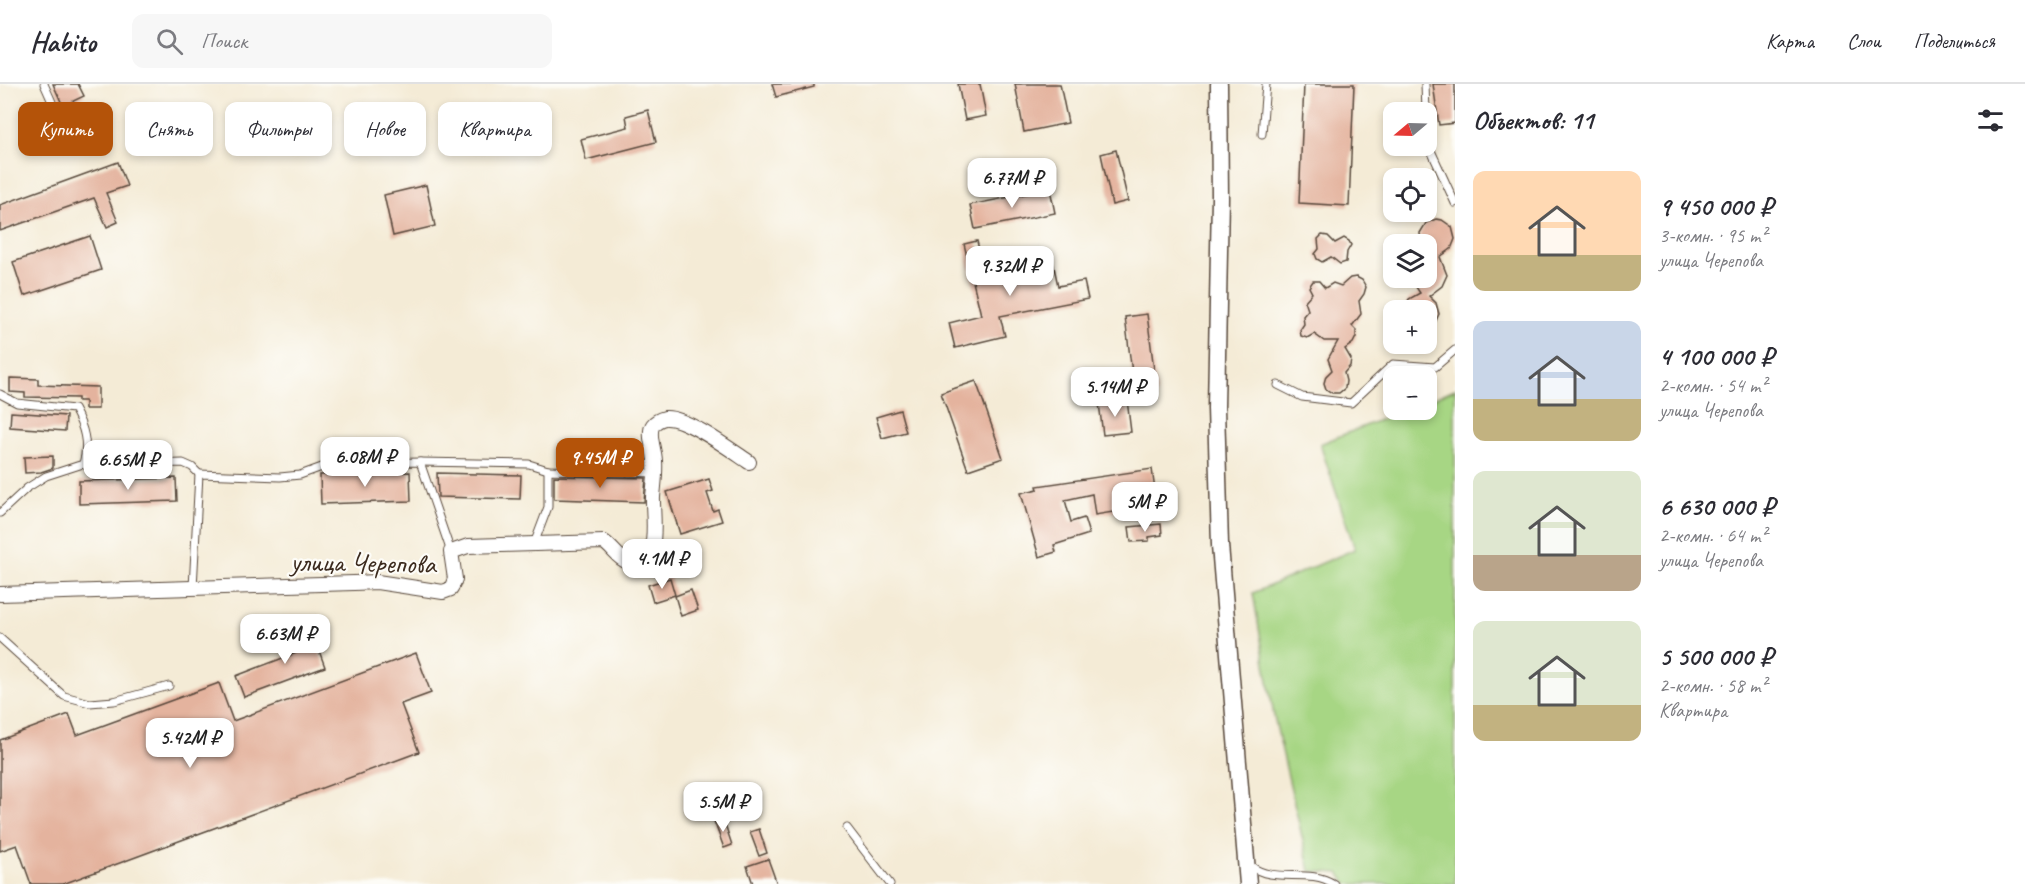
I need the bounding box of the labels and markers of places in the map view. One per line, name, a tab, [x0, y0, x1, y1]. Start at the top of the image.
pin: 6.77M ₽	[957, 158, 1067, 209]
pin: 9.32M ₽	[955, 246, 1065, 297]
pin: 5.14M ₽	[1060, 367, 1170, 418]
pin: 6.08M ₽	[310, 437, 420, 488]
pin: 9.45M ₽	[545, 438, 655, 489]
pin: 6.65M ₽	[73, 440, 183, 491]
pin: 5M ₽	[1109, 482, 1181, 533]
pin: 4.1M ₽	[613, 539, 711, 590]
pin: 6.63M ₽	[230, 614, 340, 665]
pin: 5.42M ₽	[135, 718, 245, 769]
pin: 5.5M ₽	[674, 782, 772, 833]

